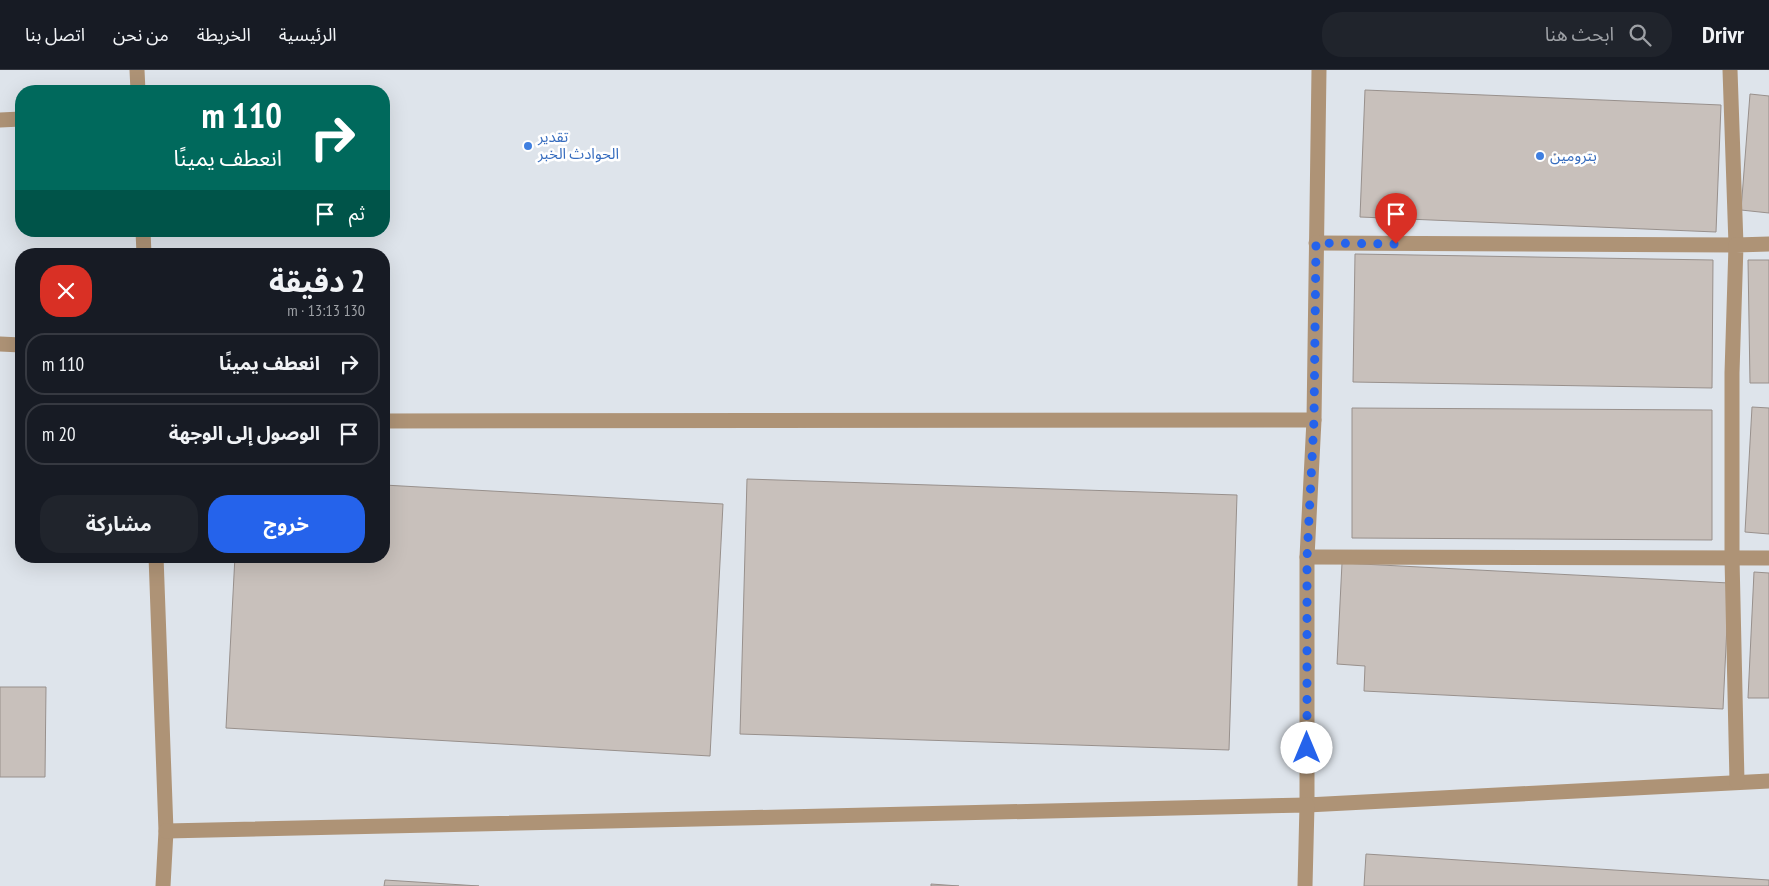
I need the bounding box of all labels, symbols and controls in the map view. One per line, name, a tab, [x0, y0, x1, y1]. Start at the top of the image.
search box	[1322, 12, 1672, 57]
text: Drivr	[1702, 19, 1744, 50]
icon: search	[1626, 21, 1654, 49]
text: ابحث هنا	[1545, 22, 1614, 46]
text: اتصل بنا	[25, 23, 85, 46]
text: من نحن	[113, 23, 169, 46]
text: الخريطة	[197, 23, 251, 46]
text: الرئيسية	[279, 23, 337, 46]
text: 110 m	[201, 92, 282, 138]
icon: right	[300, 105, 365, 170]
place label: تقدير الحوادث الخبر	[537, 127, 619, 163]
marker: تقدير الحوادث الخبر	[522, 140, 534, 152]
text: انعطف يمينًا	[173, 144, 282, 172]
place label: بترومين	[1550, 146, 1597, 165]
marker: بترومين	[1534, 150, 1546, 162]
pin	[1375, 193, 1417, 244]
icon: arrive	[311, 200, 339, 228]
icon: arrive	[1382, 200, 1410, 228]
text: ثم	[349, 201, 365, 225]
text: 2 دقيقة	[269, 261, 365, 300]
button: close	[40, 265, 92, 317]
text: 130 m · 13:13	[287, 300, 365, 320]
icon: right	[335, 350, 363, 378]
text: انعطف يمينًا	[219, 351, 320, 375]
text: 110 m	[42, 352, 84, 376]
icon: arrive	[335, 420, 363, 448]
text: الوصول إلى الوجهة	[169, 421, 320, 445]
text: 20 m	[42, 422, 76, 446]
button: مشاركة	[40, 495, 198, 553]
button: خروج	[208, 495, 365, 553]
position arrow	[1280, 721, 1332, 773]

